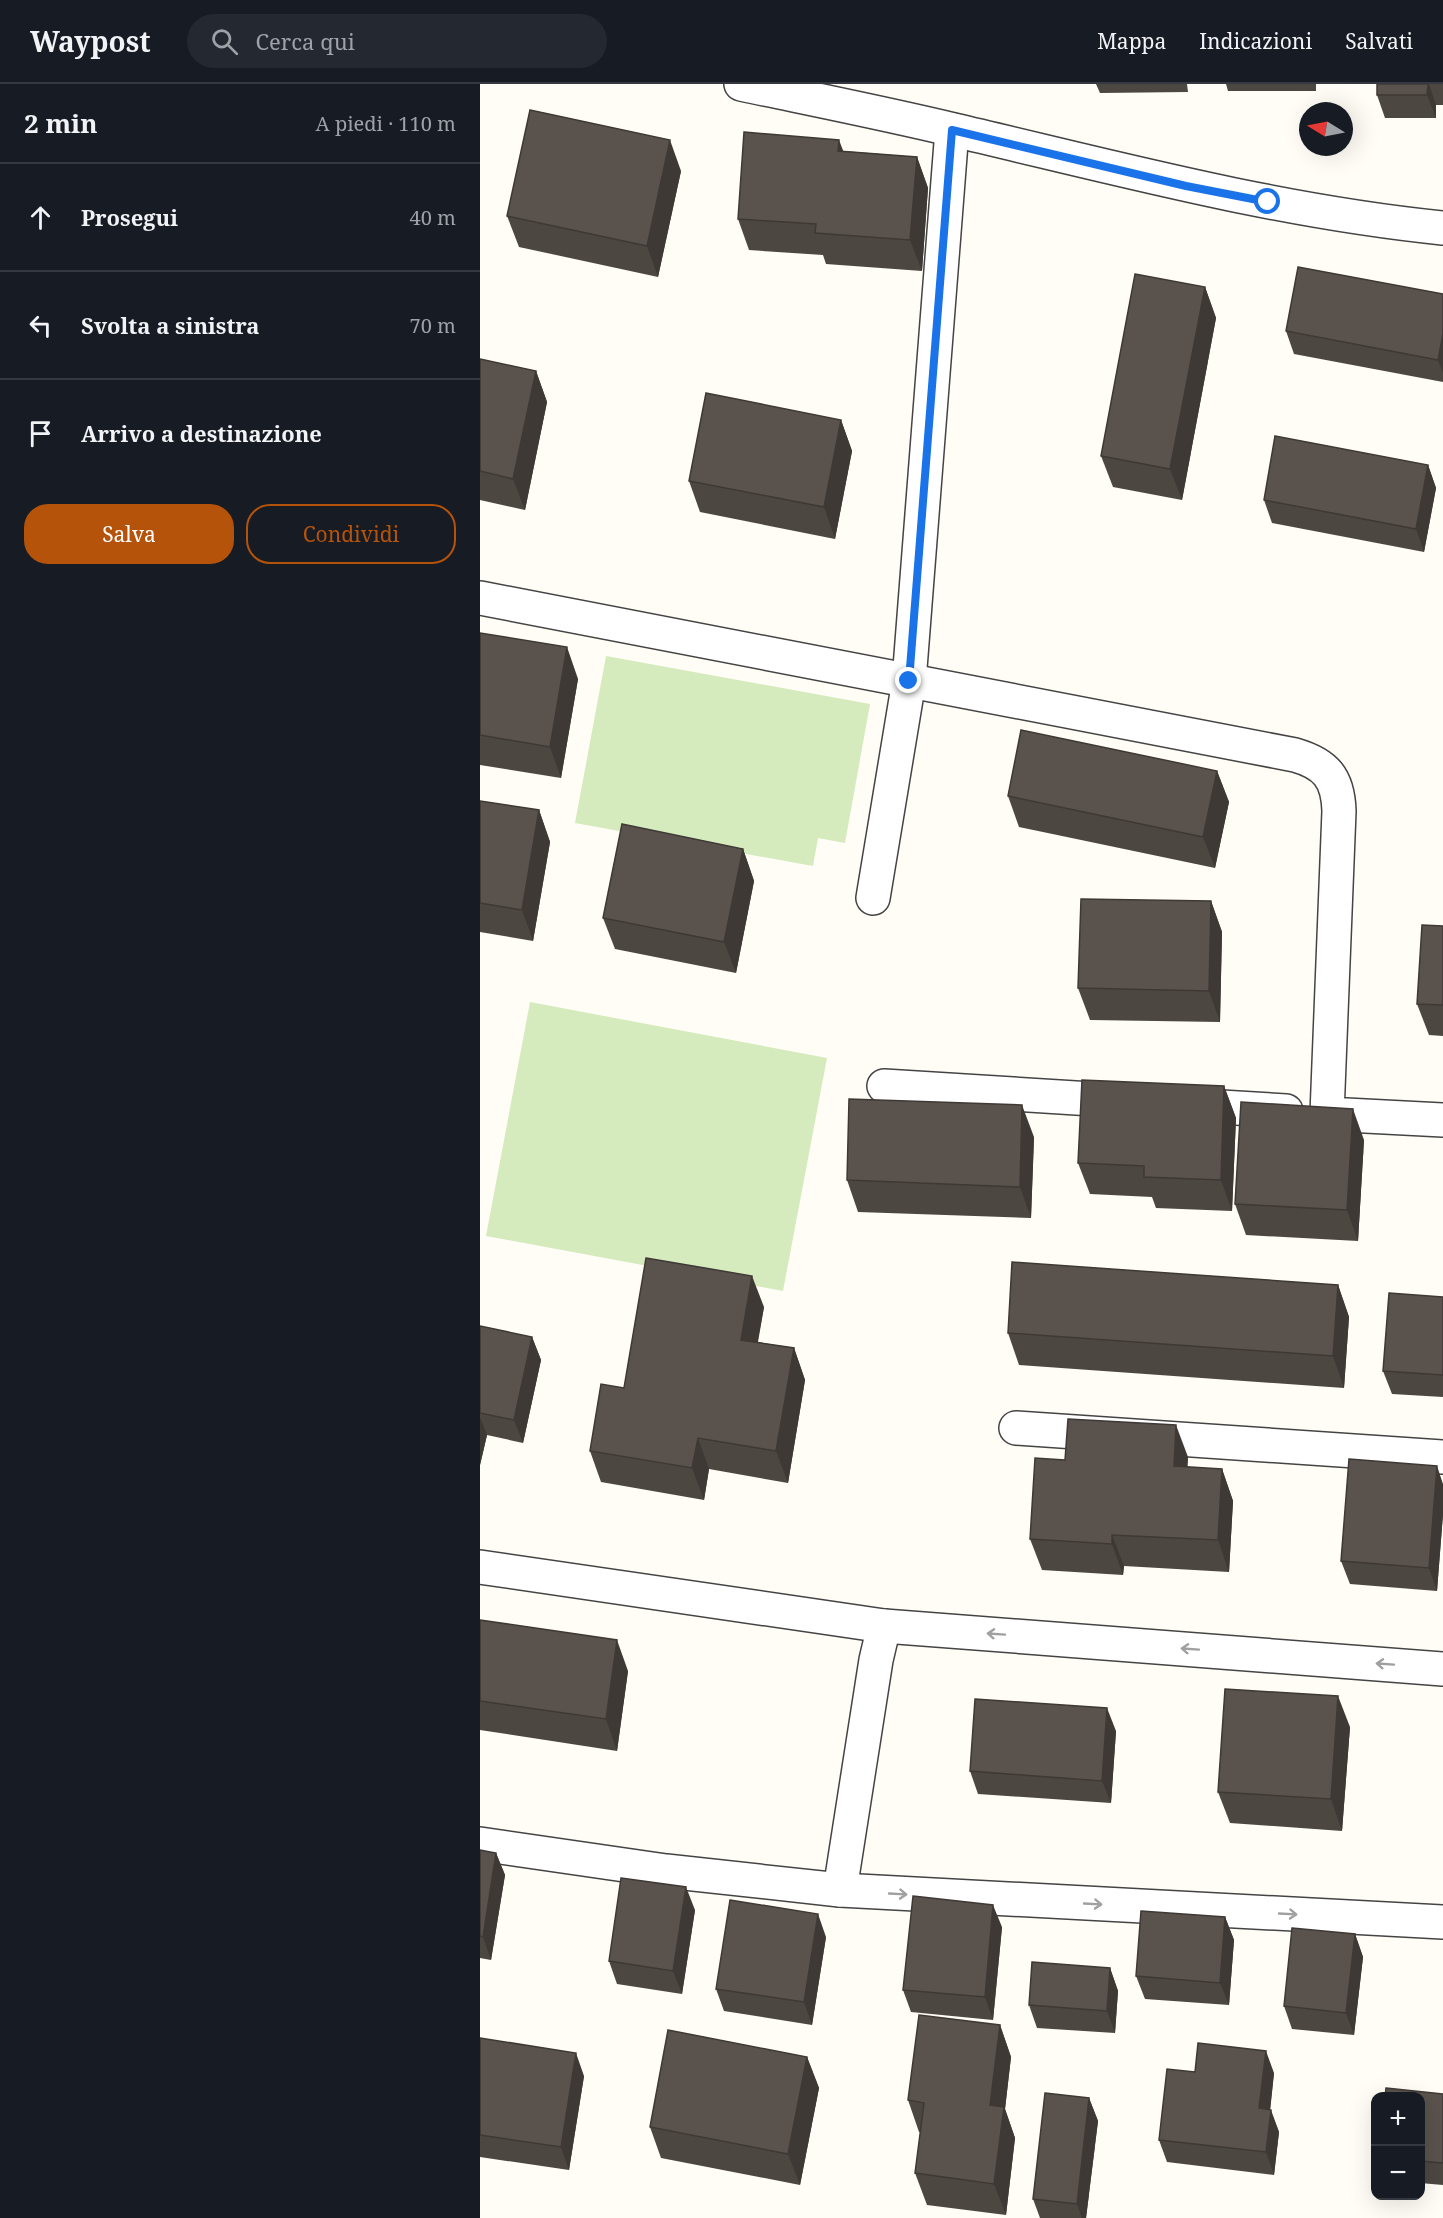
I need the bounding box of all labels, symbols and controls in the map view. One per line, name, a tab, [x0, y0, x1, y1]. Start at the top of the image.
search box	[187, 14, 607, 68]
text: Waypost	[30, 22, 151, 60]
icon: search	[208, 25, 241, 58]
text: Cerca qui	[256, 26, 355, 56]
text: Mappa	[1097, 27, 1166, 55]
text: Indicazioni	[1199, 27, 1312, 55]
text: Salvati	[1345, 27, 1413, 55]
north arrow	[1299, 102, 1353, 156]
text: 2 min	[24, 105, 98, 141]
text: A piedi · 110 m	[316, 110, 456, 137]
route start	[1254, 188, 1280, 214]
icon: ahead	[24, 201, 57, 234]
text: Prosegui	[81, 202, 178, 232]
text: 40 m	[410, 204, 456, 231]
icon: left	[24, 309, 57, 342]
text: Svolta a sinistra	[81, 310, 260, 340]
text: 70 m	[410, 312, 456, 339]
icon: arrive	[24, 417, 57, 450]
text: Arrivo a destinazione	[81, 418, 322, 448]
button: Salva	[24, 504, 234, 564]
button: Condividi	[246, 504, 456, 564]
route end	[895, 667, 921, 693]
one-way arrow	[986, 1629, 1006, 1640]
one-way arrow	[1181, 1644, 1201, 1655]
one-way arrow	[1375, 1659, 1395, 1670]
one-way arrow	[888, 1889, 908, 1900]
one-way arrow	[1083, 1899, 1103, 1910]
one-way arrow	[1277, 1908, 1297, 1919]
map controls	[1371, 2092, 1425, 2200]
button: +	[1371, 2092, 1425, 2146]
button: −	[1371, 2146, 1425, 2200]

